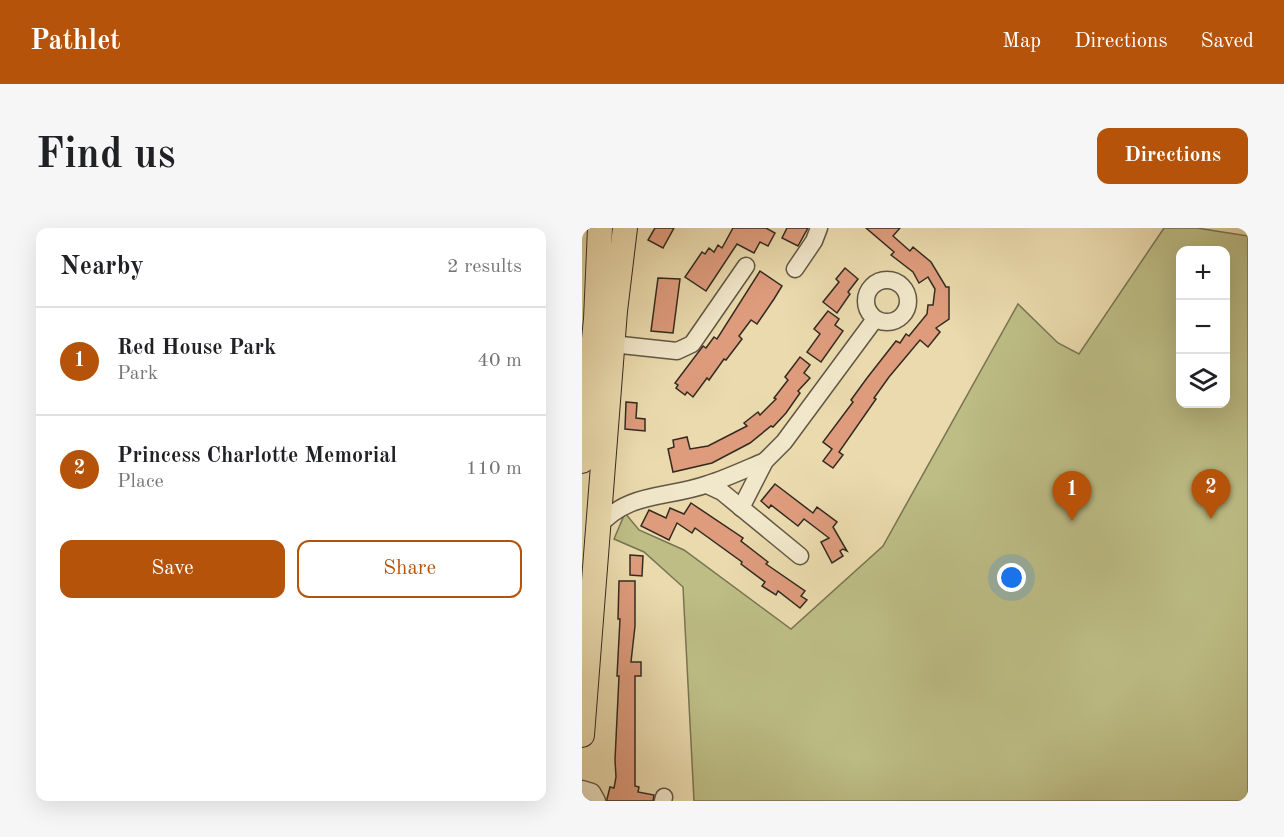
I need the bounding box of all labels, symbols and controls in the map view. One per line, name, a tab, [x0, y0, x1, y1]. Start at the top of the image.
text: Pathlet	[30, 28, 121, 56]
text: Map	[1002, 31, 1041, 52]
text: Directions	[1074, 31, 1168, 52]
text: Saved	[1201, 31, 1254, 52]
button: Directions	[1097, 128, 1248, 184]
text: Find us	[36, 135, 175, 177]
map controls	[1176, 246, 1230, 408]
button: +	[1176, 246, 1230, 300]
text: Nearby	[60, 254, 144, 280]
text: 2 results	[447, 257, 522, 277]
button: −	[1176, 300, 1230, 354]
text: Red House Park	[117, 337, 276, 359]
text: 1	[74, 351, 85, 371]
text: 40 m	[477, 351, 522, 371]
button: layers	[1176, 354, 1230, 408]
text: Park	[117, 364, 158, 384]
text: Princess Charlotte Memorial	[117, 445, 397, 467]
text: 2	[74, 459, 85, 479]
text: 110 m	[466, 459, 522, 479]
pin: 2	[1192, 470, 1230, 519]
text: Place	[117, 472, 164, 492]
pin: 1	[1052, 472, 1092, 521]
button: Save	[60, 540, 285, 598]
button: Share	[297, 540, 522, 598]
your location	[997, 563, 1026, 592]

